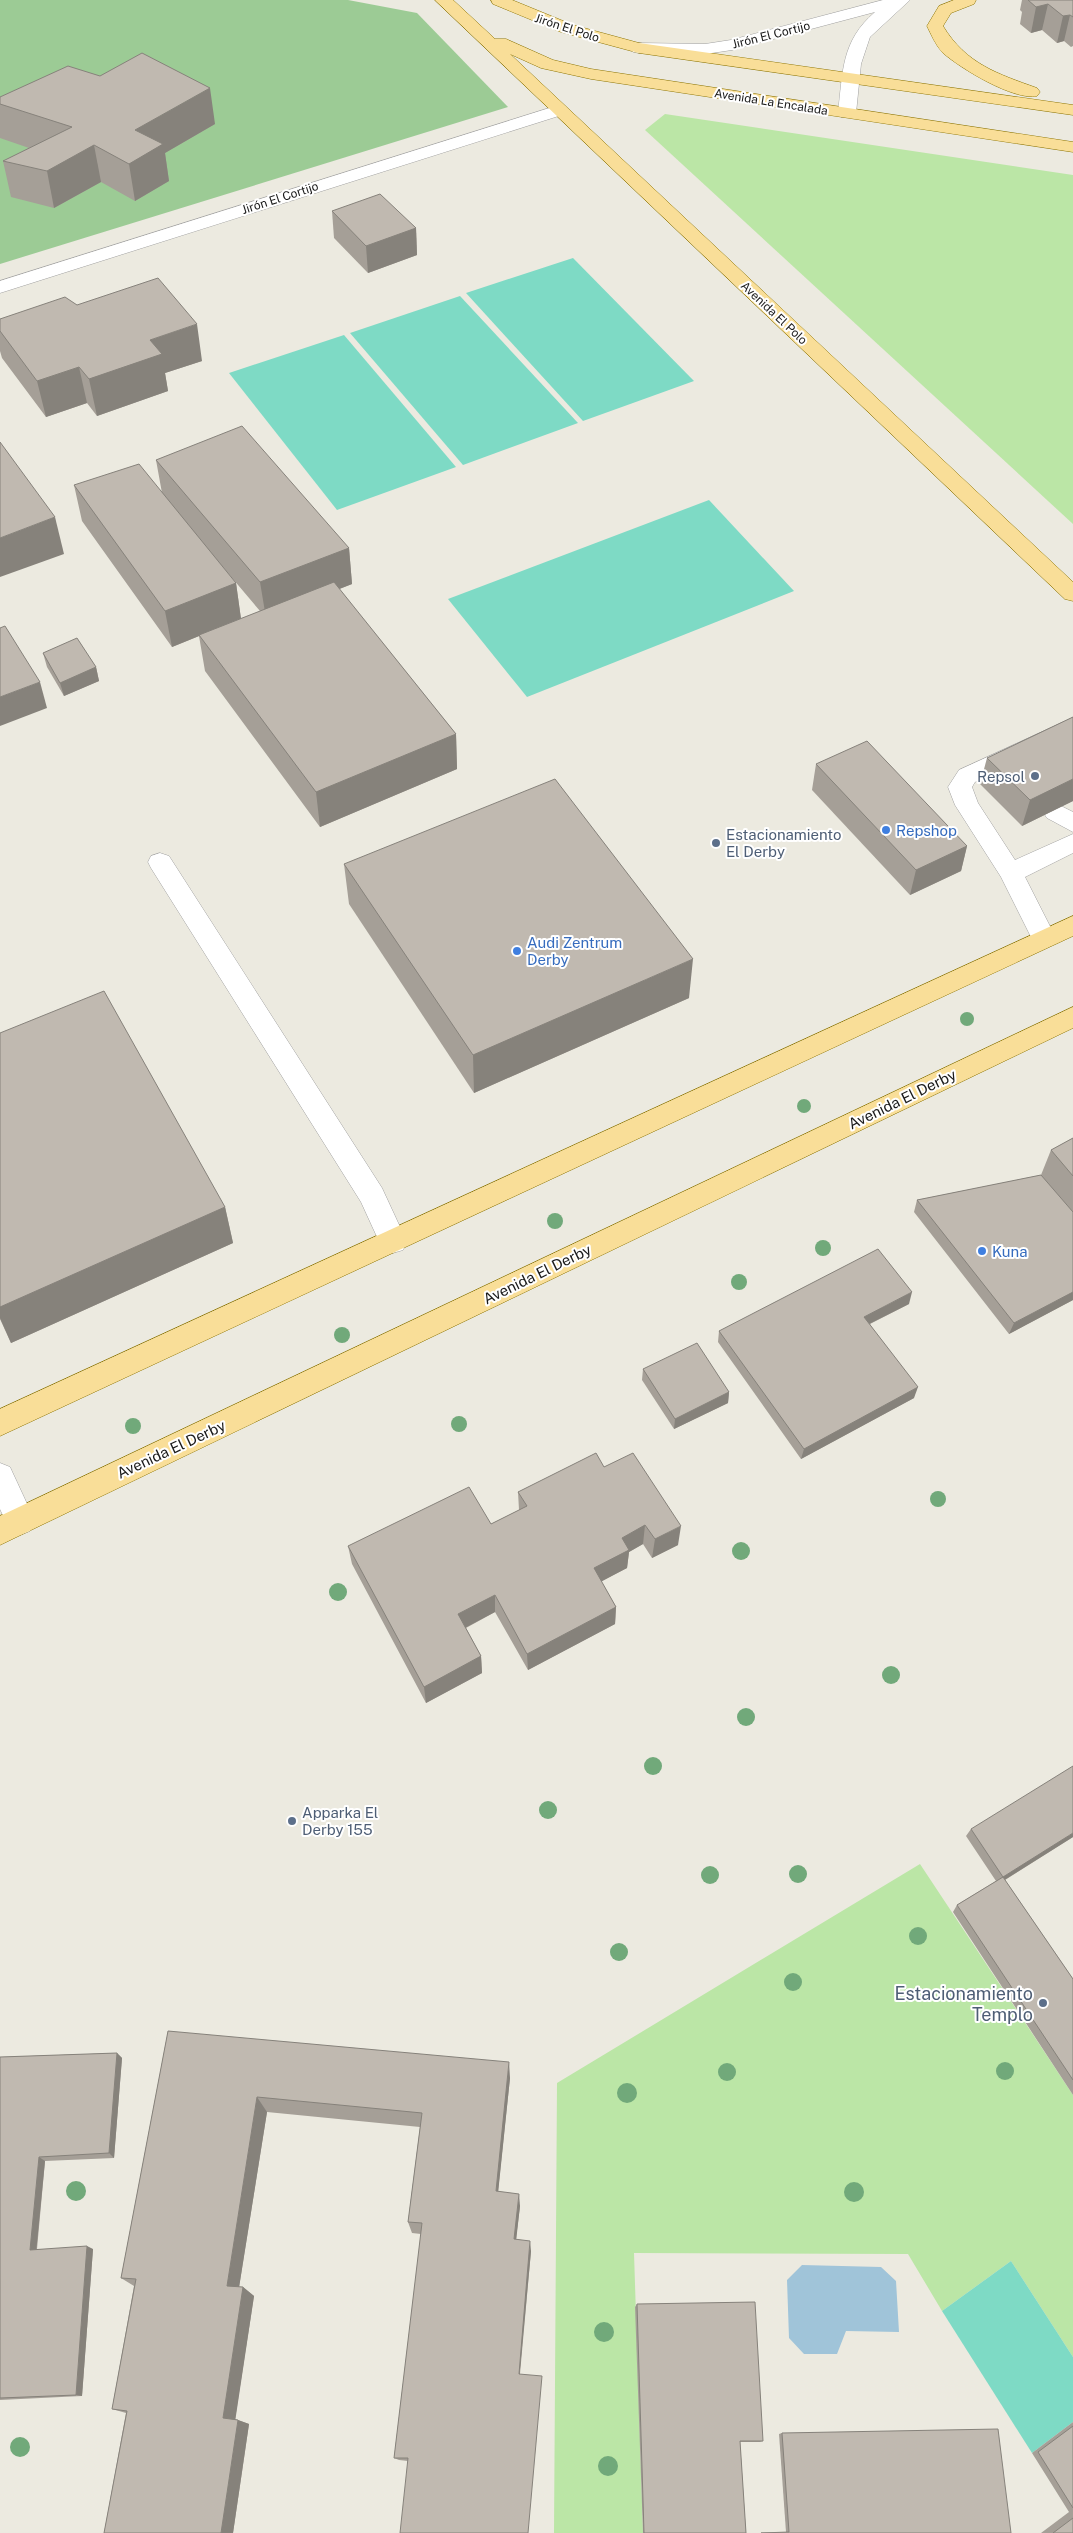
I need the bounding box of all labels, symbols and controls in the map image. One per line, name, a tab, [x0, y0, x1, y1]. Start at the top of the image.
street label: Jirón El Polo	[533, 11, 601, 45]
street label: Jirón El Cortijo	[731, 18, 812, 51]
street label: Avenida La Encalada	[713, 86, 829, 118]
street label: Jirón El Cortijo	[240, 179, 320, 217]
street label: Avenida El Polo	[738, 279, 810, 347]
place label: Repsol	[977, 768, 1025, 785]
marker: Repsol	[1029, 770, 1041, 782]
place label: Repshop	[896, 822, 957, 839]
marker: Repshop	[880, 824, 892, 836]
place label: Estacionamiento El Derby	[726, 826, 841, 860]
marker: Estacionamiento El Derby	[710, 837, 722, 849]
place label: Audi Zentrum Derby	[527, 934, 622, 968]
marker: Audi Zentrum Derby	[511, 945, 523, 957]
street label: Avenida El Derby	[845, 1066, 959, 1132]
street label: Avenida El Derby	[480, 1241, 594, 1307]
place label: Kuna	[992, 1243, 1028, 1260]
marker: Kuna	[976, 1245, 988, 1257]
street label: Avenida El Derby	[114, 1416, 228, 1482]
place label: Apparka El Derby 155	[302, 1804, 378, 1838]
marker: Apparka El Derby 155	[286, 1815, 298, 1827]
place label: Estacionamiento Templo	[894, 1983, 1033, 2025]
marker: Estacionamiento Templo	[1037, 1997, 1049, 2009]

